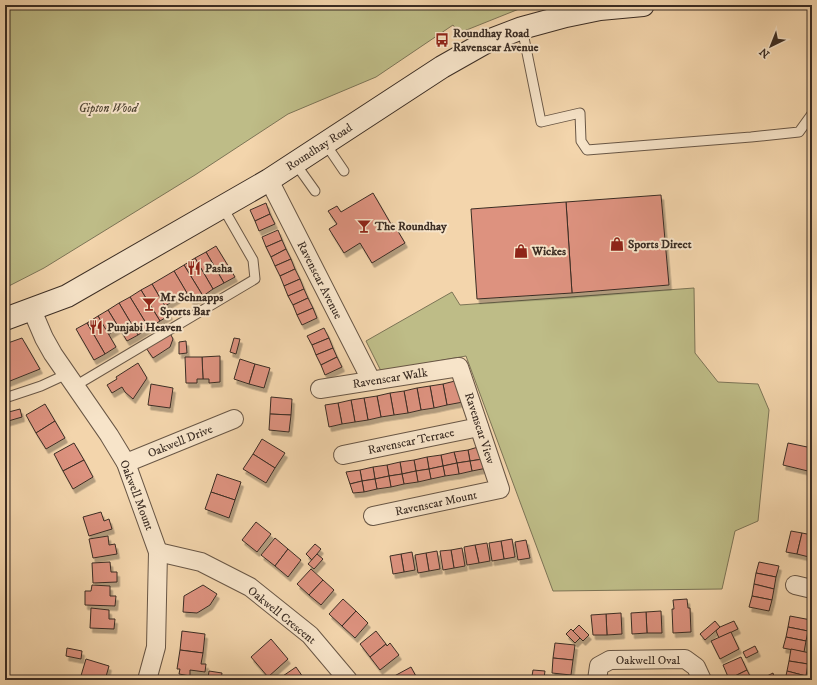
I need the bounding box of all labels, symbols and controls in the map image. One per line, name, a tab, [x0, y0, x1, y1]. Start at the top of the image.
place label: Roundhay Road Ravenscar Avenue	[453, 26, 538, 55]
north arrow	[751, 26, 791, 66]
bus stop icon: Roundhay Road Ravenscar Avenue	[434, 32, 450, 48]
text: N	[757, 44, 773, 61]
park label: Gipton Wood	[79, 101, 140, 116]
street label: Roundhay Road	[283, 120, 355, 174]
bar icon: The Roundhay	[356, 218, 372, 234]
place label: The Roundhay	[374, 219, 447, 234]
shop icon: Sports Direct	[609, 236, 625, 252]
place label: Sports Direct	[628, 237, 692, 252]
street label: Ravenscar Avenue	[293, 239, 346, 322]
shop icon: Wickes	[513, 243, 529, 259]
place label: Wickes	[531, 244, 566, 259]
restaurant icon: Pasha	[186, 260, 202, 276]
place label: Pasha	[205, 261, 233, 276]
place label: Mr Schnapps Sports Bar	[160, 290, 223, 319]
bar icon: Mr Schnapps Sports Bar	[141, 296, 157, 312]
restaurant icon: Punjabi Heaven	[88, 319, 104, 335]
place label: Punjabi Heaven	[107, 320, 182, 335]
street label: Ravenscar Walk	[351, 365, 429, 392]
street label: Ravenscar View	[461, 391, 498, 466]
street label: Oakwell Drive	[146, 422, 215, 461]
street label: Ravenscar Terrace	[367, 425, 456, 458]
street label: Oakwell Mount	[116, 458, 157, 533]
street label: Ravenscar Mount	[394, 487, 479, 519]
street label: Oakwell Crescent	[245, 583, 319, 648]
street label: Oakwell Oval	[616, 653, 681, 668]

